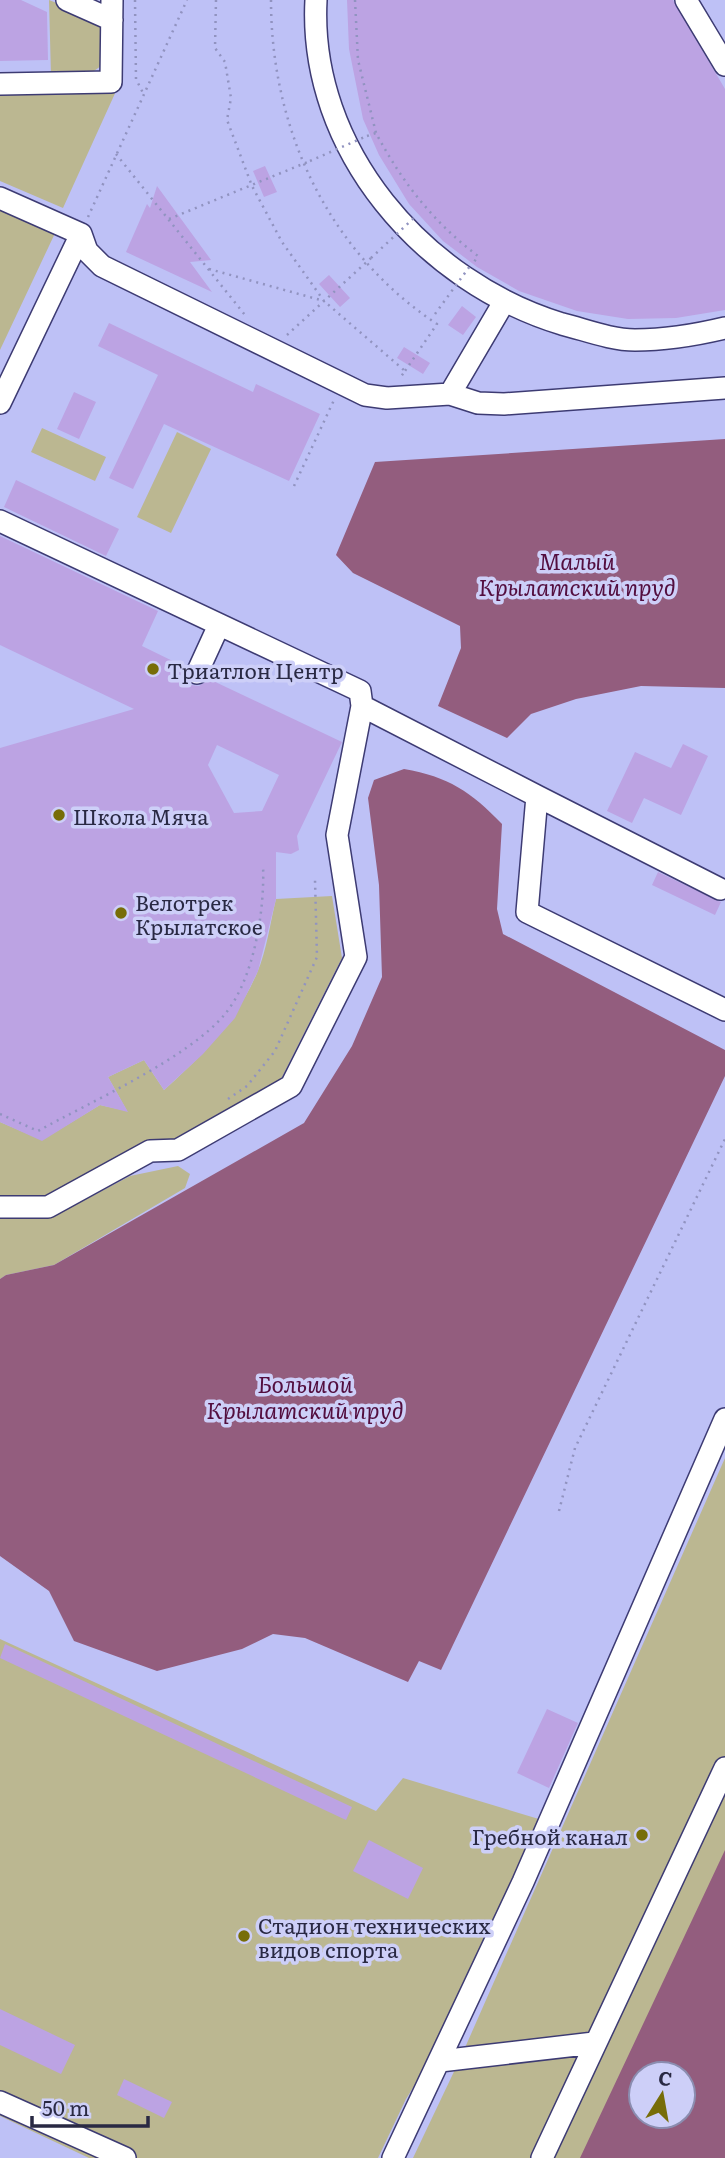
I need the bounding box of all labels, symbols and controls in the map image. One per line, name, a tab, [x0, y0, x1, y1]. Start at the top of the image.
water label: Малый Крылатский пруд	[478, 543, 676, 603]
place label: Триатлон Центр	[167, 654, 344, 685]
marker: Триатлон Центр	[145, 661, 161, 677]
place label: Школа Мяча	[73, 800, 209, 831]
marker: Школа Мяча	[51, 807, 67, 823]
place label: Велотрек Крылатское	[135, 886, 263, 941]
marker: Велотрек Крылатское	[113, 905, 129, 921]
water label: Большой Крылатский пруд	[206, 1366, 404, 1426]
place label: Гребной канал	[472, 1820, 628, 1851]
marker: Гребной канал	[634, 1827, 650, 1843]
place label: Стадион технических видов спорта	[258, 1909, 490, 1964]
marker: Стадион технических видов спорта	[236, 1928, 252, 1944]
north arrow	[627, 2060, 697, 2130]
text: С	[656, 2062, 675, 2092]
scale bar	[32, 2084, 147, 2128]
text: 50 m	[42, 2091, 89, 2122]

